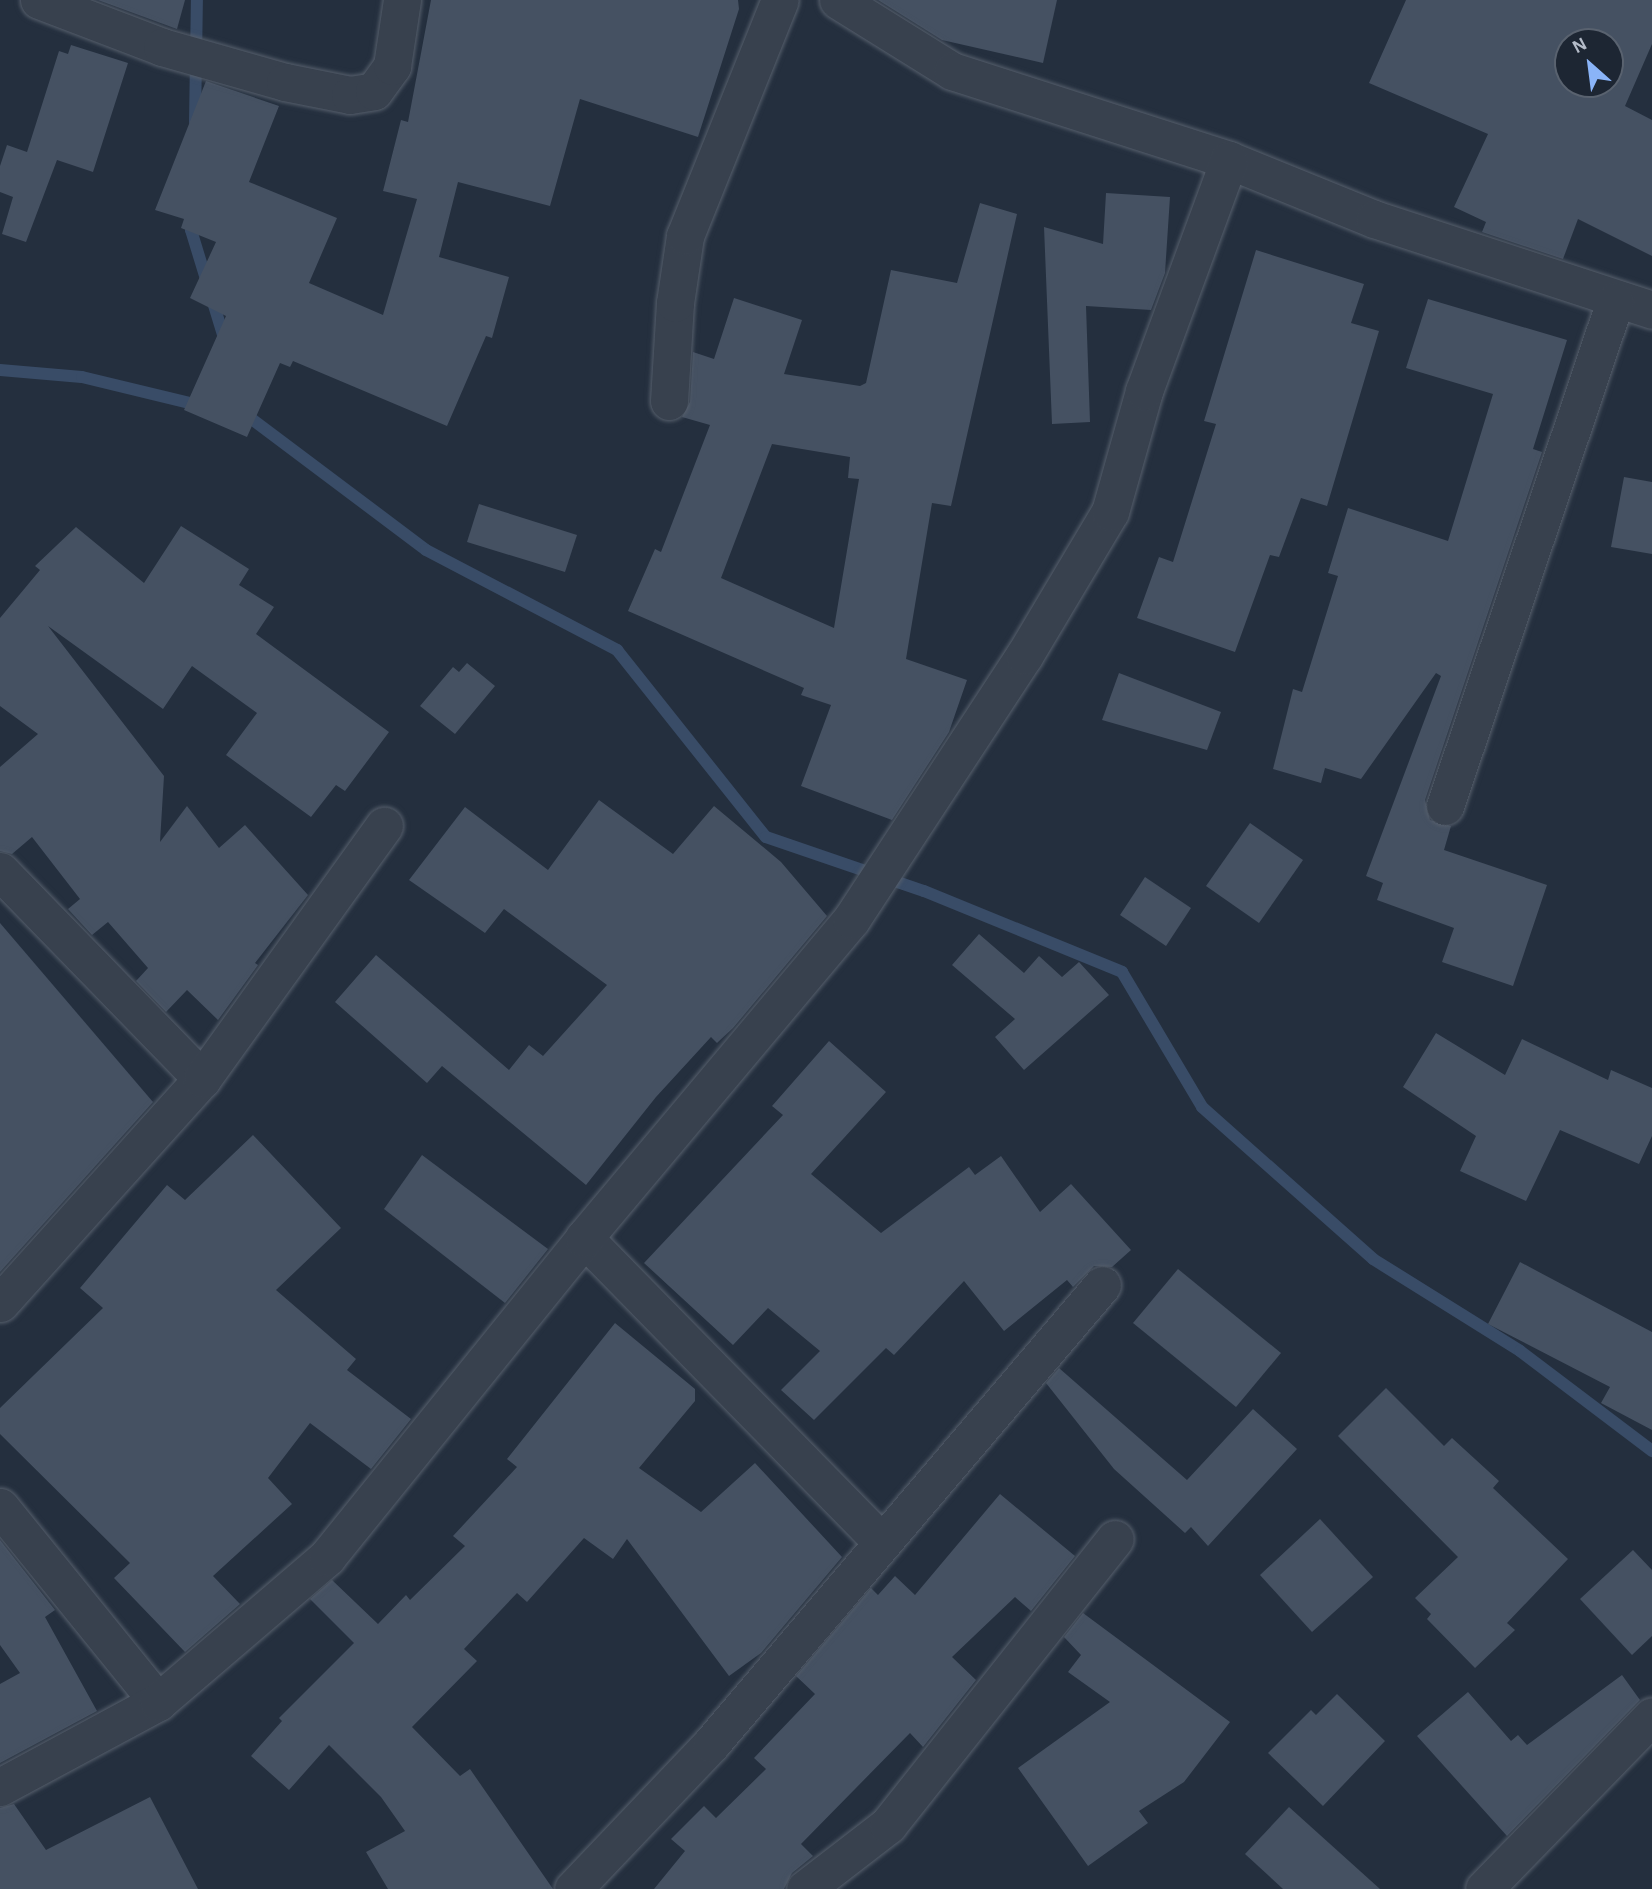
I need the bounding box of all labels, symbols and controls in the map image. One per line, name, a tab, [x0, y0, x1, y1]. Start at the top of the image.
north arrow	[1554, 28, 1624, 98]
text: N	[1570, 34, 1590, 57]

